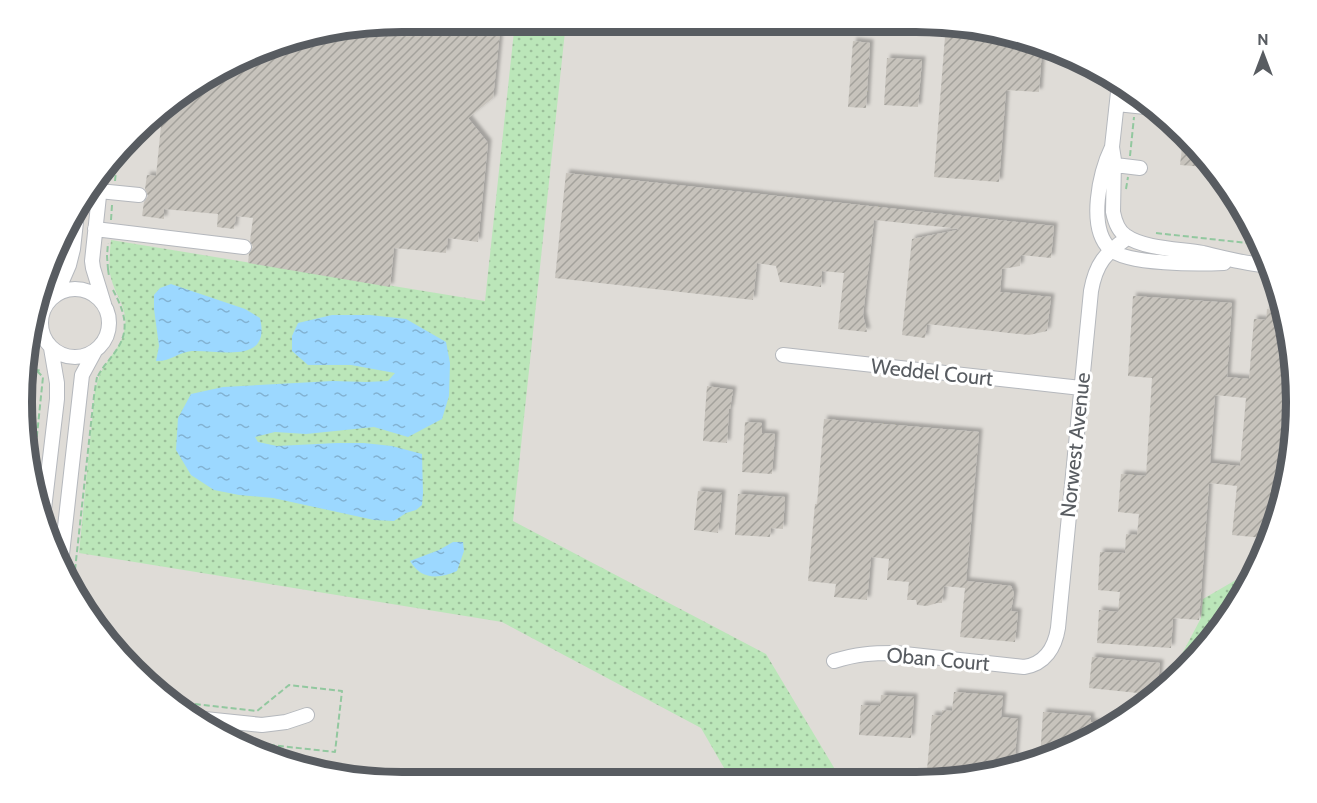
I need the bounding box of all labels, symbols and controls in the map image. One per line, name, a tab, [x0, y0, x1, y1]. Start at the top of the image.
north arrow	[1233, 24, 1293, 84]
text: N	[1257, 30, 1269, 49]
street label: Weddel Court	[870, 353, 994, 391]
street label: Norwest Avenue	[1055, 371, 1095, 519]
street label: Oban Court	[886, 642, 990, 676]

